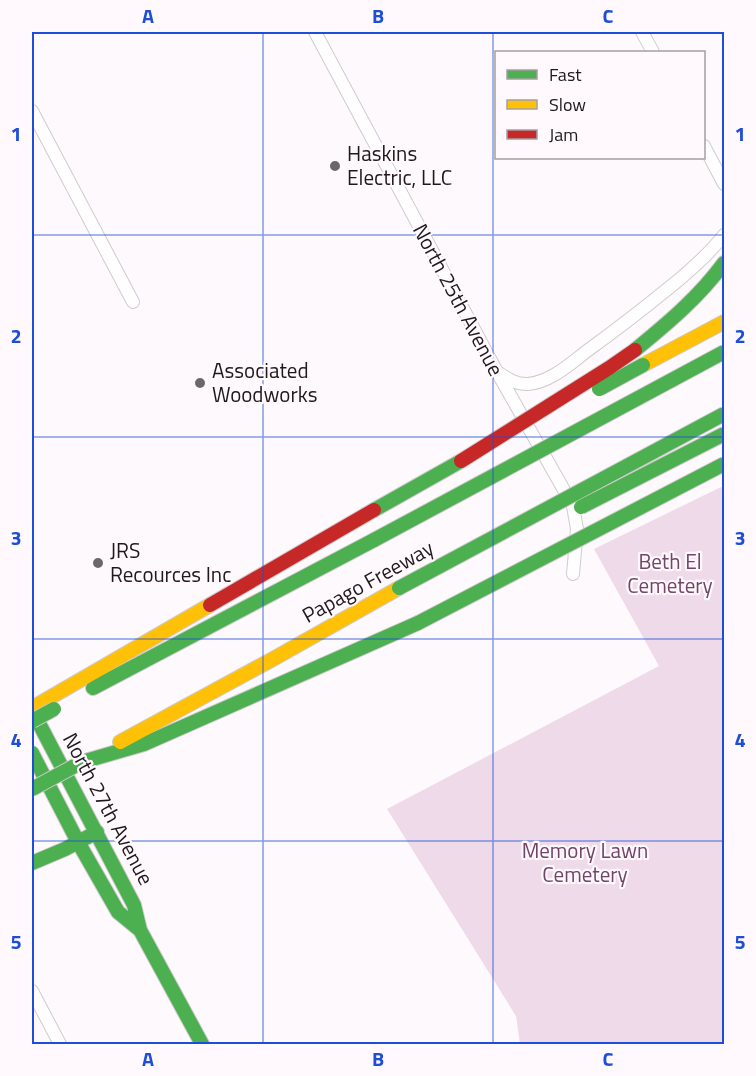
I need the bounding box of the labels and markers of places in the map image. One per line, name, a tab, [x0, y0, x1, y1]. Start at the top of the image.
place label: Haskins Electric, LLC	[347, 137, 452, 193]
marker: Haskins Electric, LLC	[328, 159, 342, 173]
place label: Associated Woodworks	[212, 354, 318, 410]
marker: Associated Woodworks	[193, 376, 207, 390]
place label: JRS Recources Inc	[110, 534, 231, 590]
marker: JRS Recources Inc	[91, 556, 105, 570]

